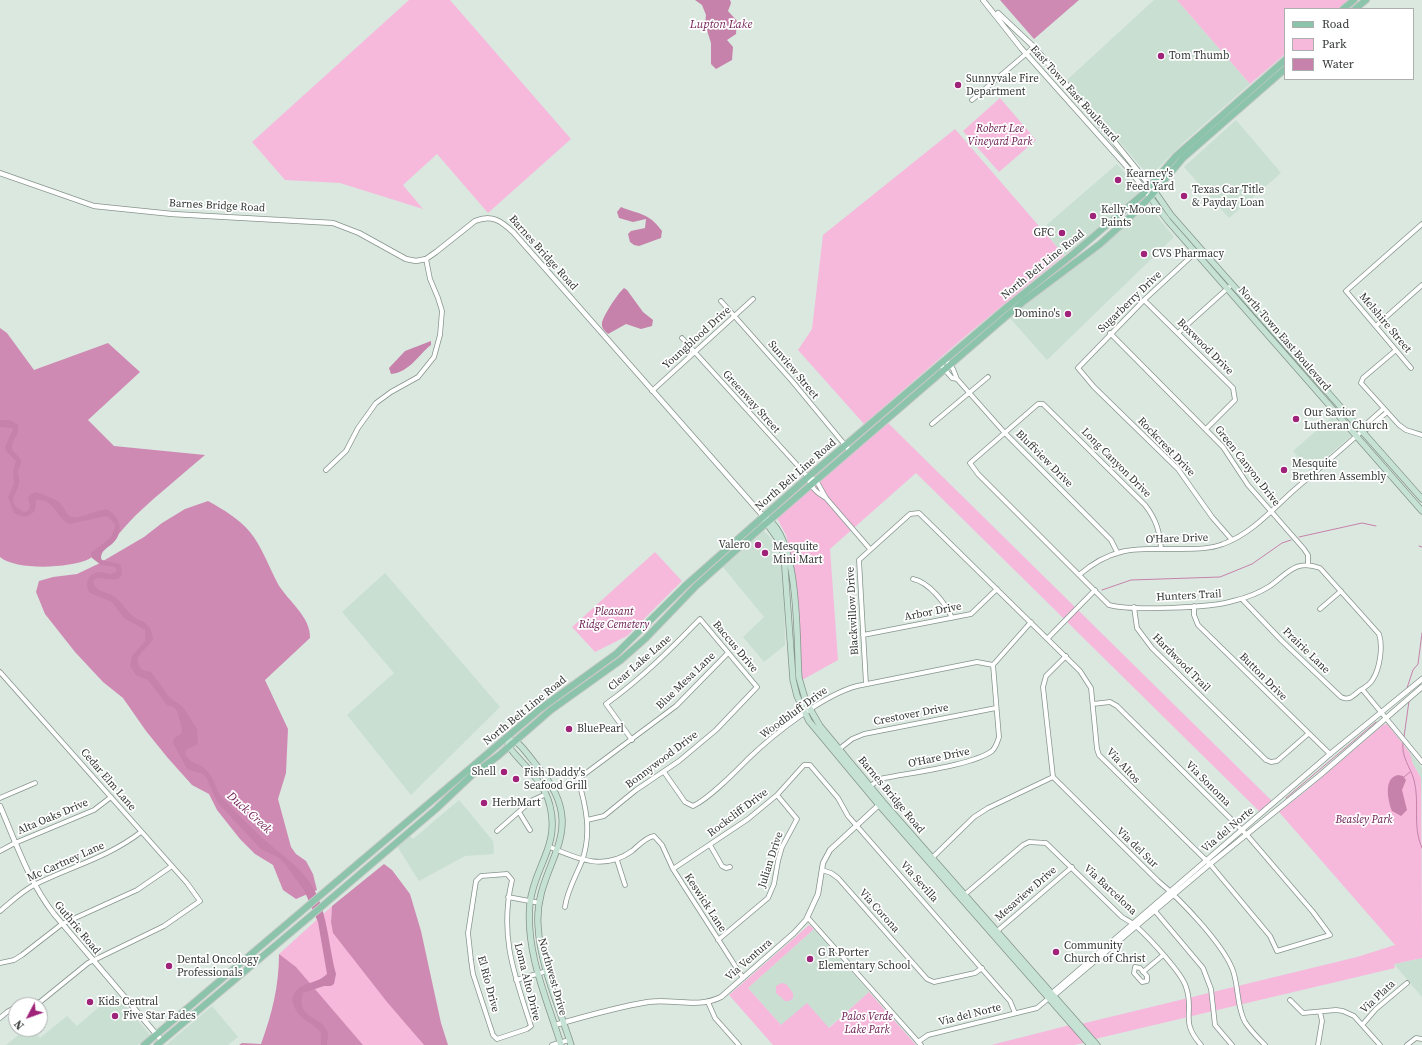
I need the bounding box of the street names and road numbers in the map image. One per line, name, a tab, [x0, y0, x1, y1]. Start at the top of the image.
street label: East Town East Boulevard	[1027, 43, 1121, 145]
street label: Barnes Bridge Road	[169, 197, 265, 215]
street label: Barnes Bridge Road	[506, 213, 580, 293]
street label: North Belt Line Road	[999, 227, 1087, 303]
street label: Sugarberry Drive	[1095, 268, 1165, 336]
street label: North Town East Boulevard	[1235, 284, 1333, 394]
street label: Melshire Street	[1356, 290, 1414, 356]
street label: Youngblood Drive	[660, 304, 734, 372]
street label: Boxwood Drive	[1174, 316, 1236, 378]
street label: Sunview Street	[765, 338, 821, 402]
street label: Greenway Street	[719, 368, 783, 436]
street label: Rockcrest Drive	[1134, 415, 1198, 479]
street label: Green Canyon Drive	[1211, 423, 1283, 509]
street label: Long Canyon Drive	[1078, 425, 1154, 501]
street label: Bluffview Drive	[1013, 428, 1075, 490]
street label: North Belt Line Road	[753, 436, 839, 514]
street label: O'Hare Drive	[1145, 531, 1209, 547]
street label: Blackwillow Drive	[844, 566, 862, 656]
street label: Hunters Trail	[1156, 588, 1222, 604]
street label: Arbor Drive	[903, 600, 963, 624]
street label: Baccus Drive	[710, 618, 760, 676]
street label: Prairie Lane	[1280, 625, 1332, 677]
street label: Hardwood Trail	[1149, 631, 1213, 695]
street label: Clear Lake Lane	[606, 632, 674, 694]
street label: Blue Mesa Lane	[654, 649, 718, 713]
street label: Button Drive	[1236, 650, 1290, 704]
street label: North Belt Line Road	[481, 673, 569, 749]
street label: Woodbluff Drive	[758, 684, 830, 742]
street label: Crestover Drive	[872, 701, 950, 729]
street label: Bonnywood Drive	[623, 728, 701, 792]
street label: O'Hare Drive	[907, 745, 971, 771]
street label: Cedar Elm Lane	[77, 746, 139, 814]
street label: Via Altos	[1103, 746, 1143, 786]
street label: Barnes Bridge Road	[855, 754, 927, 836]
street label: Via Sonoma	[1183, 759, 1233, 809]
street label: Rockcliff Drive	[705, 786, 771, 840]
street label: Alta Oaks Drive	[16, 796, 90, 838]
street label: Via del Norte	[1199, 804, 1257, 856]
street label: Via del Sur	[1113, 825, 1161, 871]
street label: Julian Drive	[756, 830, 786, 890]
street label: Mc Cartney Lane	[25, 839, 107, 885]
street label: Via Sevilla	[897, 859, 941, 905]
street label: Via Barcelona	[1081, 862, 1139, 918]
street label: Mesaview Drive	[993, 864, 1059, 924]
street label: Keswick Lane	[681, 871, 729, 935]
street label: Via Corona	[856, 886, 902, 936]
street label: Guthrie Road	[51, 899, 103, 957]
street label: Via Ventura	[723, 936, 775, 984]
street label: Northwest Drive	[535, 937, 569, 1017]
street label: Loma Alto Drive	[511, 942, 543, 1022]
street label: El Rio Drive	[474, 954, 502, 1014]
street label: Via Plata	[1358, 978, 1398, 1016]
street label: Via del Norte	[937, 1001, 1003, 1029]

